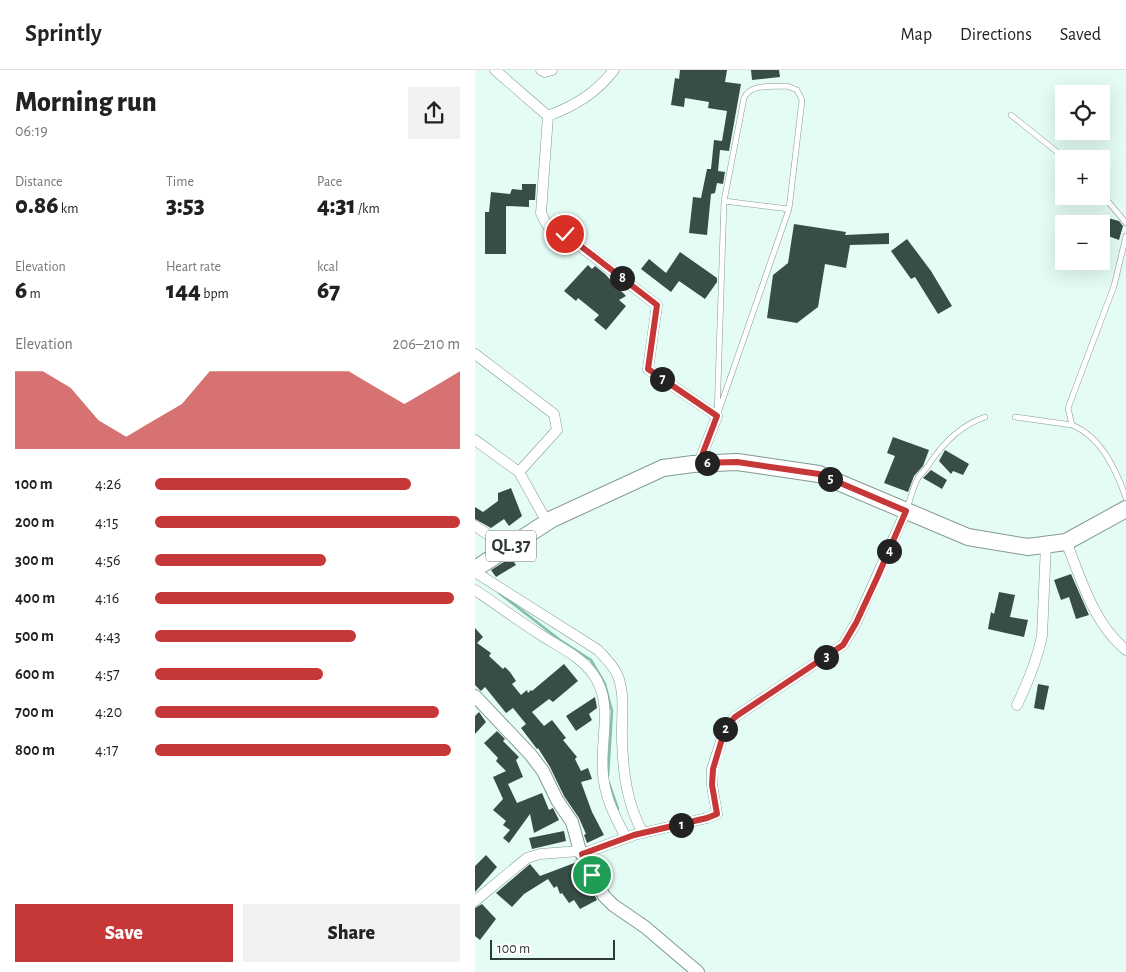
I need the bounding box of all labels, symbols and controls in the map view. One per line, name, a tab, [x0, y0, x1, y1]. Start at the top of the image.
text: Sprintly	[25, 22, 102, 46]
text: Map	[901, 26, 932, 44]
text: Directions	[960, 26, 1032, 44]
text: Saved	[1060, 26, 1101, 44]
map controls	[1055, 85, 1110, 270]
button: locate	[1055, 85, 1110, 140]
button: share	[408, 87, 460, 139]
text: Morning run	[15, 89, 157, 117]
text: 06:19	[15, 123, 48, 139]
button: +	[1055, 150, 1110, 205]
text: Distance	[15, 175, 62, 189]
text: Time	[166, 175, 194, 189]
text: Pace	[317, 175, 342, 189]
text: 0.86	[15, 193, 58, 218]
text: 3:53	[166, 193, 205, 218]
text: 4:31	[317, 193, 356, 218]
text: km	[58, 202, 78, 216]
text: /km	[356, 202, 380, 216]
pin	[544, 213, 586, 255]
button: −	[1055, 215, 1110, 270]
icon: check	[551, 220, 579, 248]
text: Elevation	[15, 260, 66, 274]
text: Heart rate	[166, 260, 221, 274]
text: kcal	[317, 260, 338, 274]
pin: 8	[609, 266, 635, 290]
text: 8	[619, 271, 626, 285]
text: 6	[15, 278, 27, 303]
text: 144	[166, 278, 201, 303]
text: 67	[317, 278, 340, 303]
text: m	[27, 287, 41, 301]
text: bpm	[201, 287, 229, 301]
text: Elevation	[15, 336, 73, 352]
text: 206–210 m	[392, 336, 460, 352]
pin: 7	[649, 366, 675, 392]
text: 7	[659, 372, 666, 386]
pin: 6	[695, 450, 719, 476]
text: 6	[704, 456, 711, 470]
pin: 5	[817, 466, 843, 492]
text: 5	[827, 472, 834, 486]
text: 100 m	[15, 476, 53, 492]
text: 4:26	[95, 476, 121, 492]
text: 200 m	[15, 514, 55, 530]
text: 4:15	[95, 514, 119, 530]
road number: QL.37	[486, 531, 536, 562]
pin: 4	[877, 538, 901, 564]
text: 4	[886, 544, 893, 558]
text: 300 m	[15, 552, 54, 568]
text: 4:56	[95, 552, 121, 568]
text: 400 m	[15, 590, 55, 606]
text: 4:16	[95, 590, 119, 606]
text: 500 m	[15, 628, 54, 644]
text: 4:43	[95, 628, 121, 644]
pin: 3	[813, 644, 839, 670]
text: 3	[823, 650, 830, 664]
text: 600 m	[15, 666, 55, 682]
text: 4:57	[95, 666, 120, 682]
text: 700 m	[15, 704, 54, 720]
text: 4:20	[95, 704, 122, 720]
pin: 2	[713, 716, 737, 742]
text: 2	[722, 722, 729, 736]
text: 800 m	[15, 742, 55, 758]
text: 4:17	[95, 742, 119, 758]
pin: 1	[669, 812, 693, 838]
text: 1	[679, 818, 684, 832]
pin	[571, 854, 613, 896]
icon: arrive	[578, 861, 606, 889]
button: Save	[15, 904, 233, 962]
button: Share	[243, 904, 460, 962]
scale bar	[490, 937, 615, 960]
text: 100 m	[497, 942, 530, 956]

